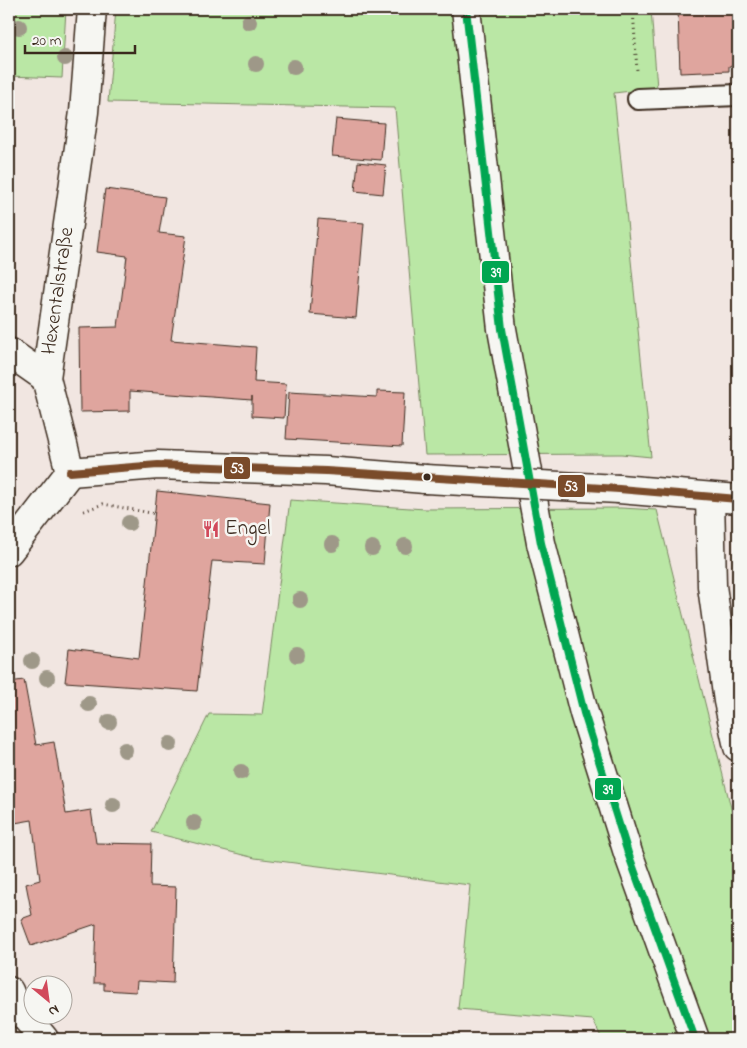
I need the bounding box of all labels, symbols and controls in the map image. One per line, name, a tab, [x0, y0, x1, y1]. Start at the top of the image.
scale bar	[25, 22, 135, 54]
text: 20 m	[32, 30, 62, 52]
street label: Hexentalstraße	[34, 224, 82, 357]
line badge: 39	[481, 260, 510, 284]
text: 39	[490, 263, 502, 284]
line badge: 53	[223, 456, 251, 480]
text: 53	[230, 459, 244, 480]
unlabelled marker	[422, 472, 432, 482]
line badge: 53	[557, 474, 586, 498]
text: 53	[564, 477, 578, 498]
place label: Engel	[225, 514, 270, 546]
restaurant icon: Engel	[201, 519, 221, 539]
line badge: 39	[594, 777, 622, 801]
text: 39	[602, 780, 614, 801]
north arrow	[22, 976, 72, 1026]
text: N	[44, 999, 63, 1022]

